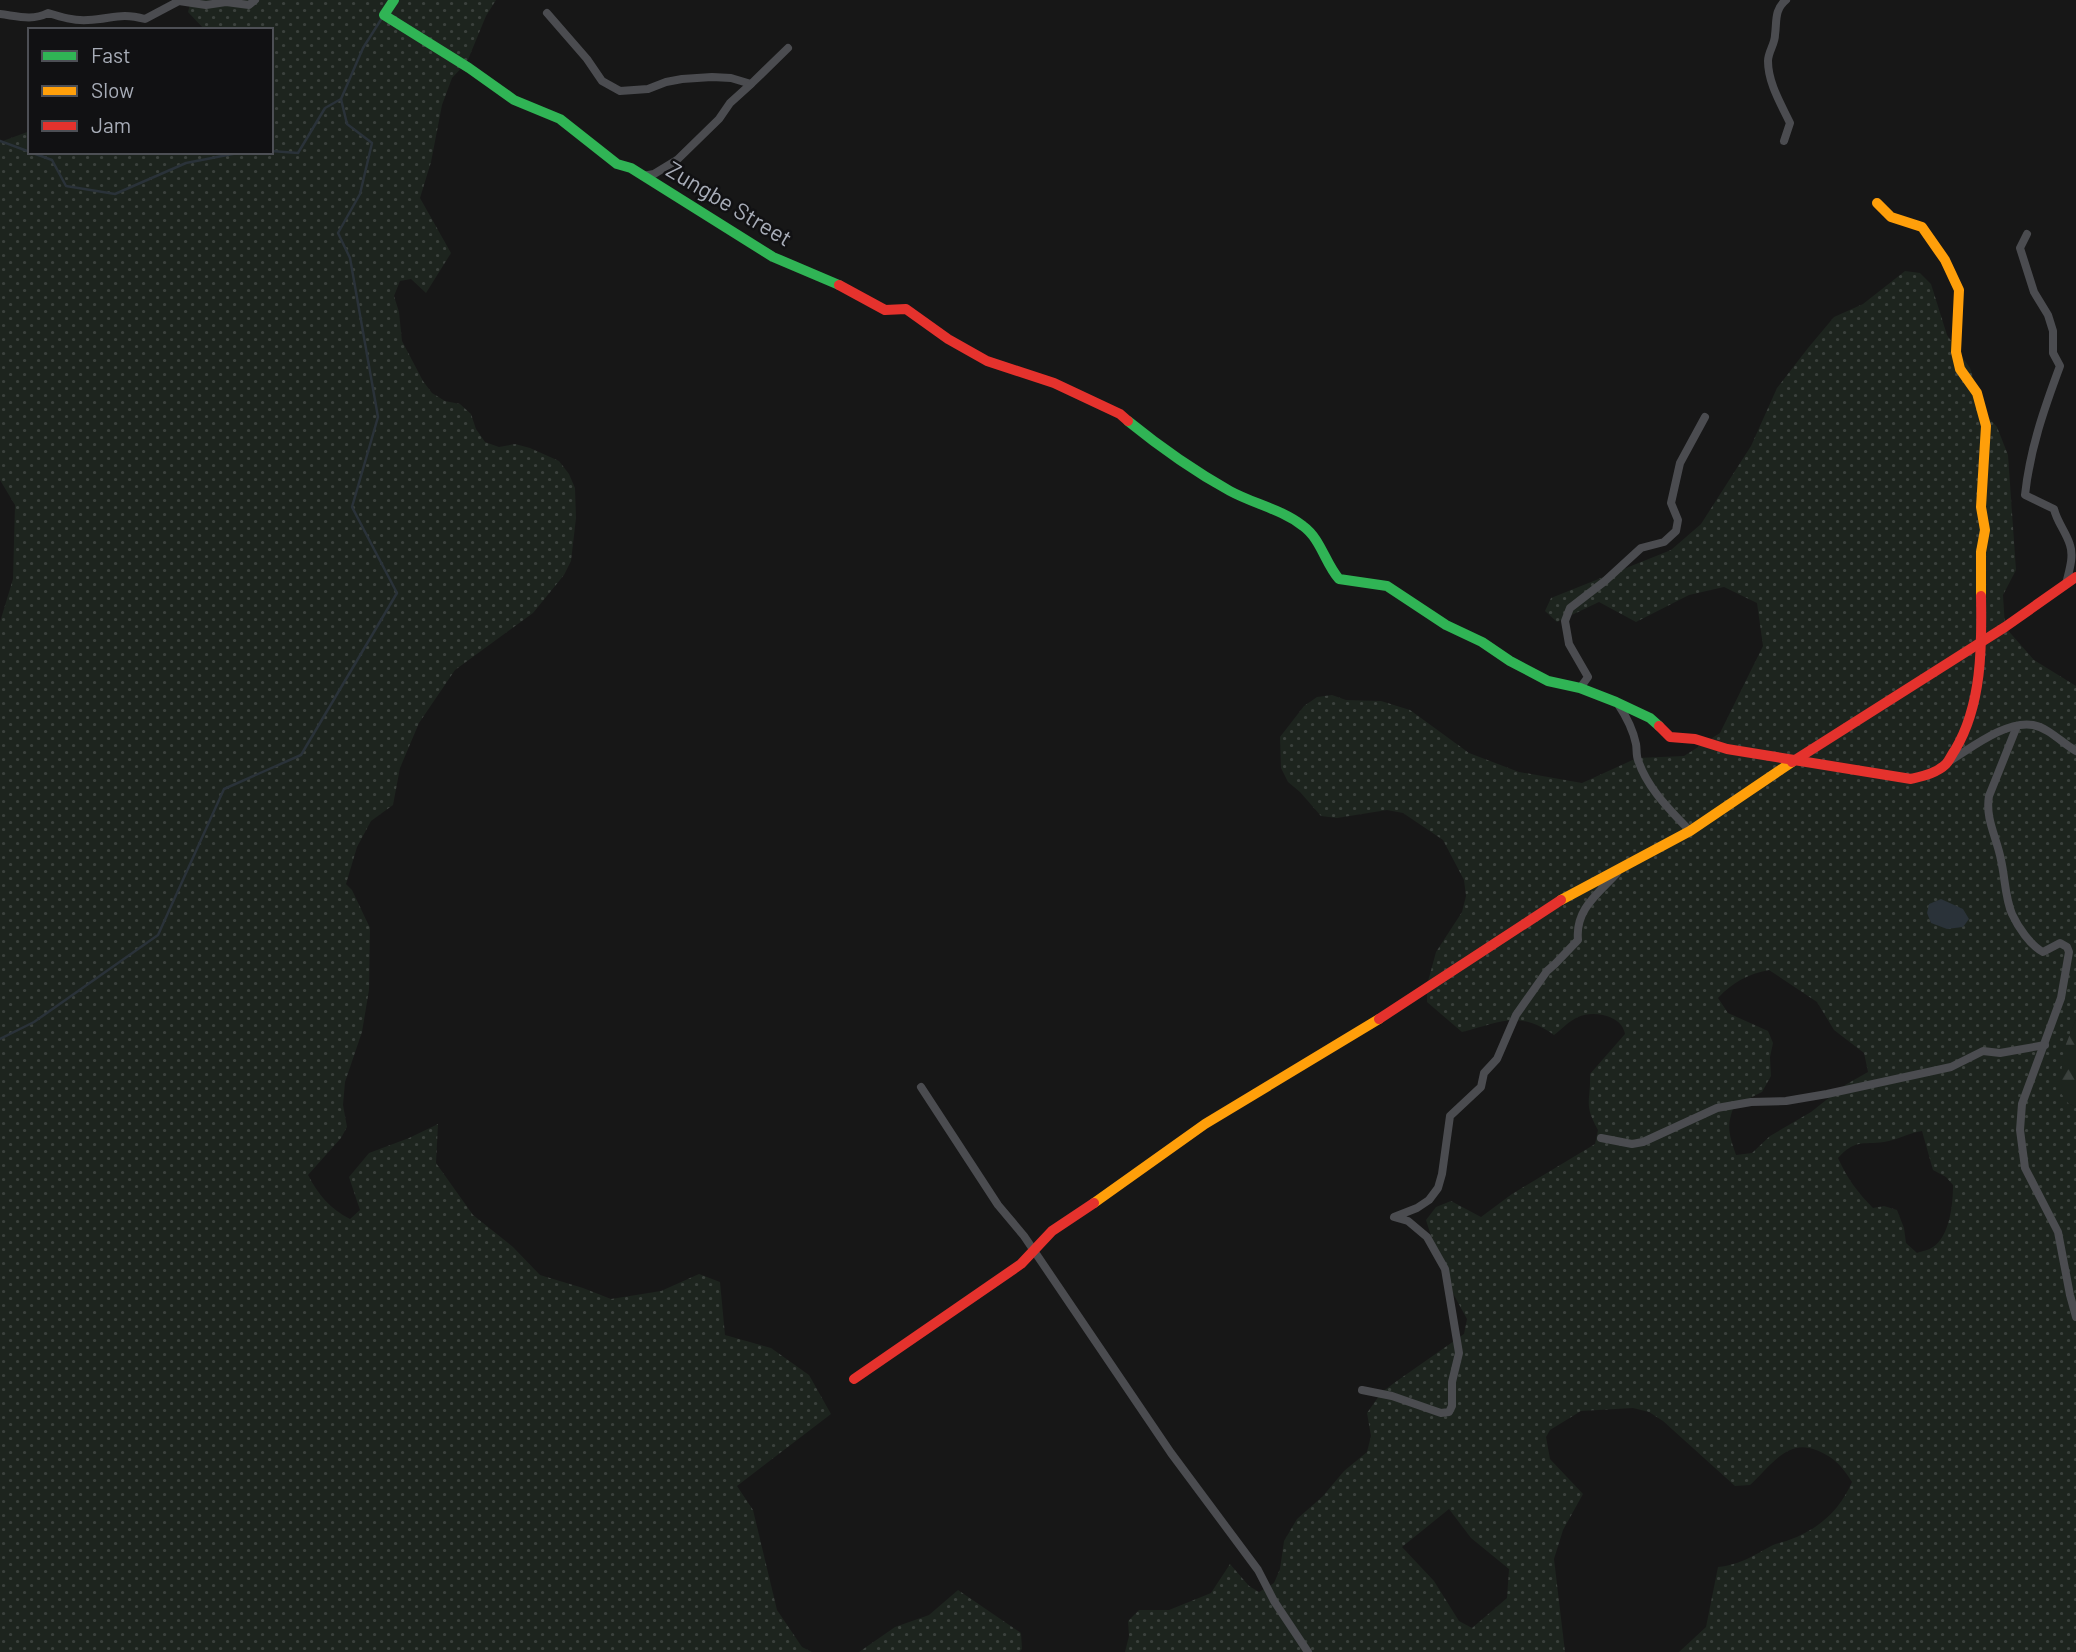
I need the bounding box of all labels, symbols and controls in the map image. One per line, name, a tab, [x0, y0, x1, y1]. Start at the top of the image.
legend	[28, 28, 273, 154]
text: Fast	[91, 42, 131, 67]
text: Slow	[91, 77, 134, 102]
text: Jam	[91, 112, 131, 137]
street label: Zungbe Street	[662, 155, 797, 252]

